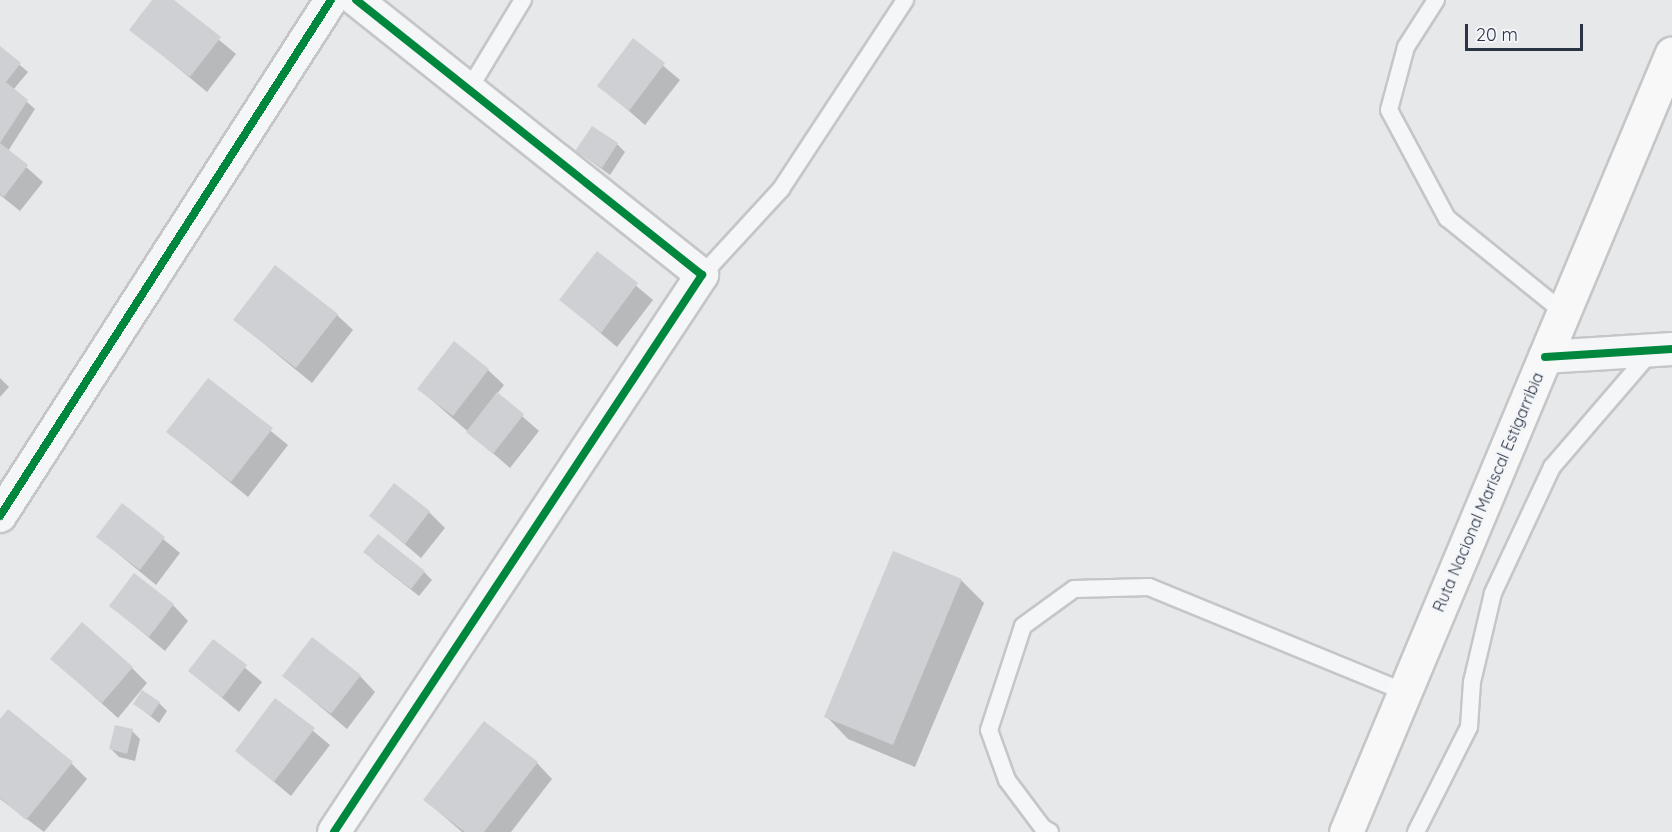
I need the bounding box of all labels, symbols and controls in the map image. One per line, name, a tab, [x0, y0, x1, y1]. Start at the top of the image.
scale bar	[1468, 12, 1586, 50]
text: 20 m	[1476, 23, 1518, 46]
street label: Ruta Nacional Mariscal Estigarribia	[1429, 369, 1547, 615]

